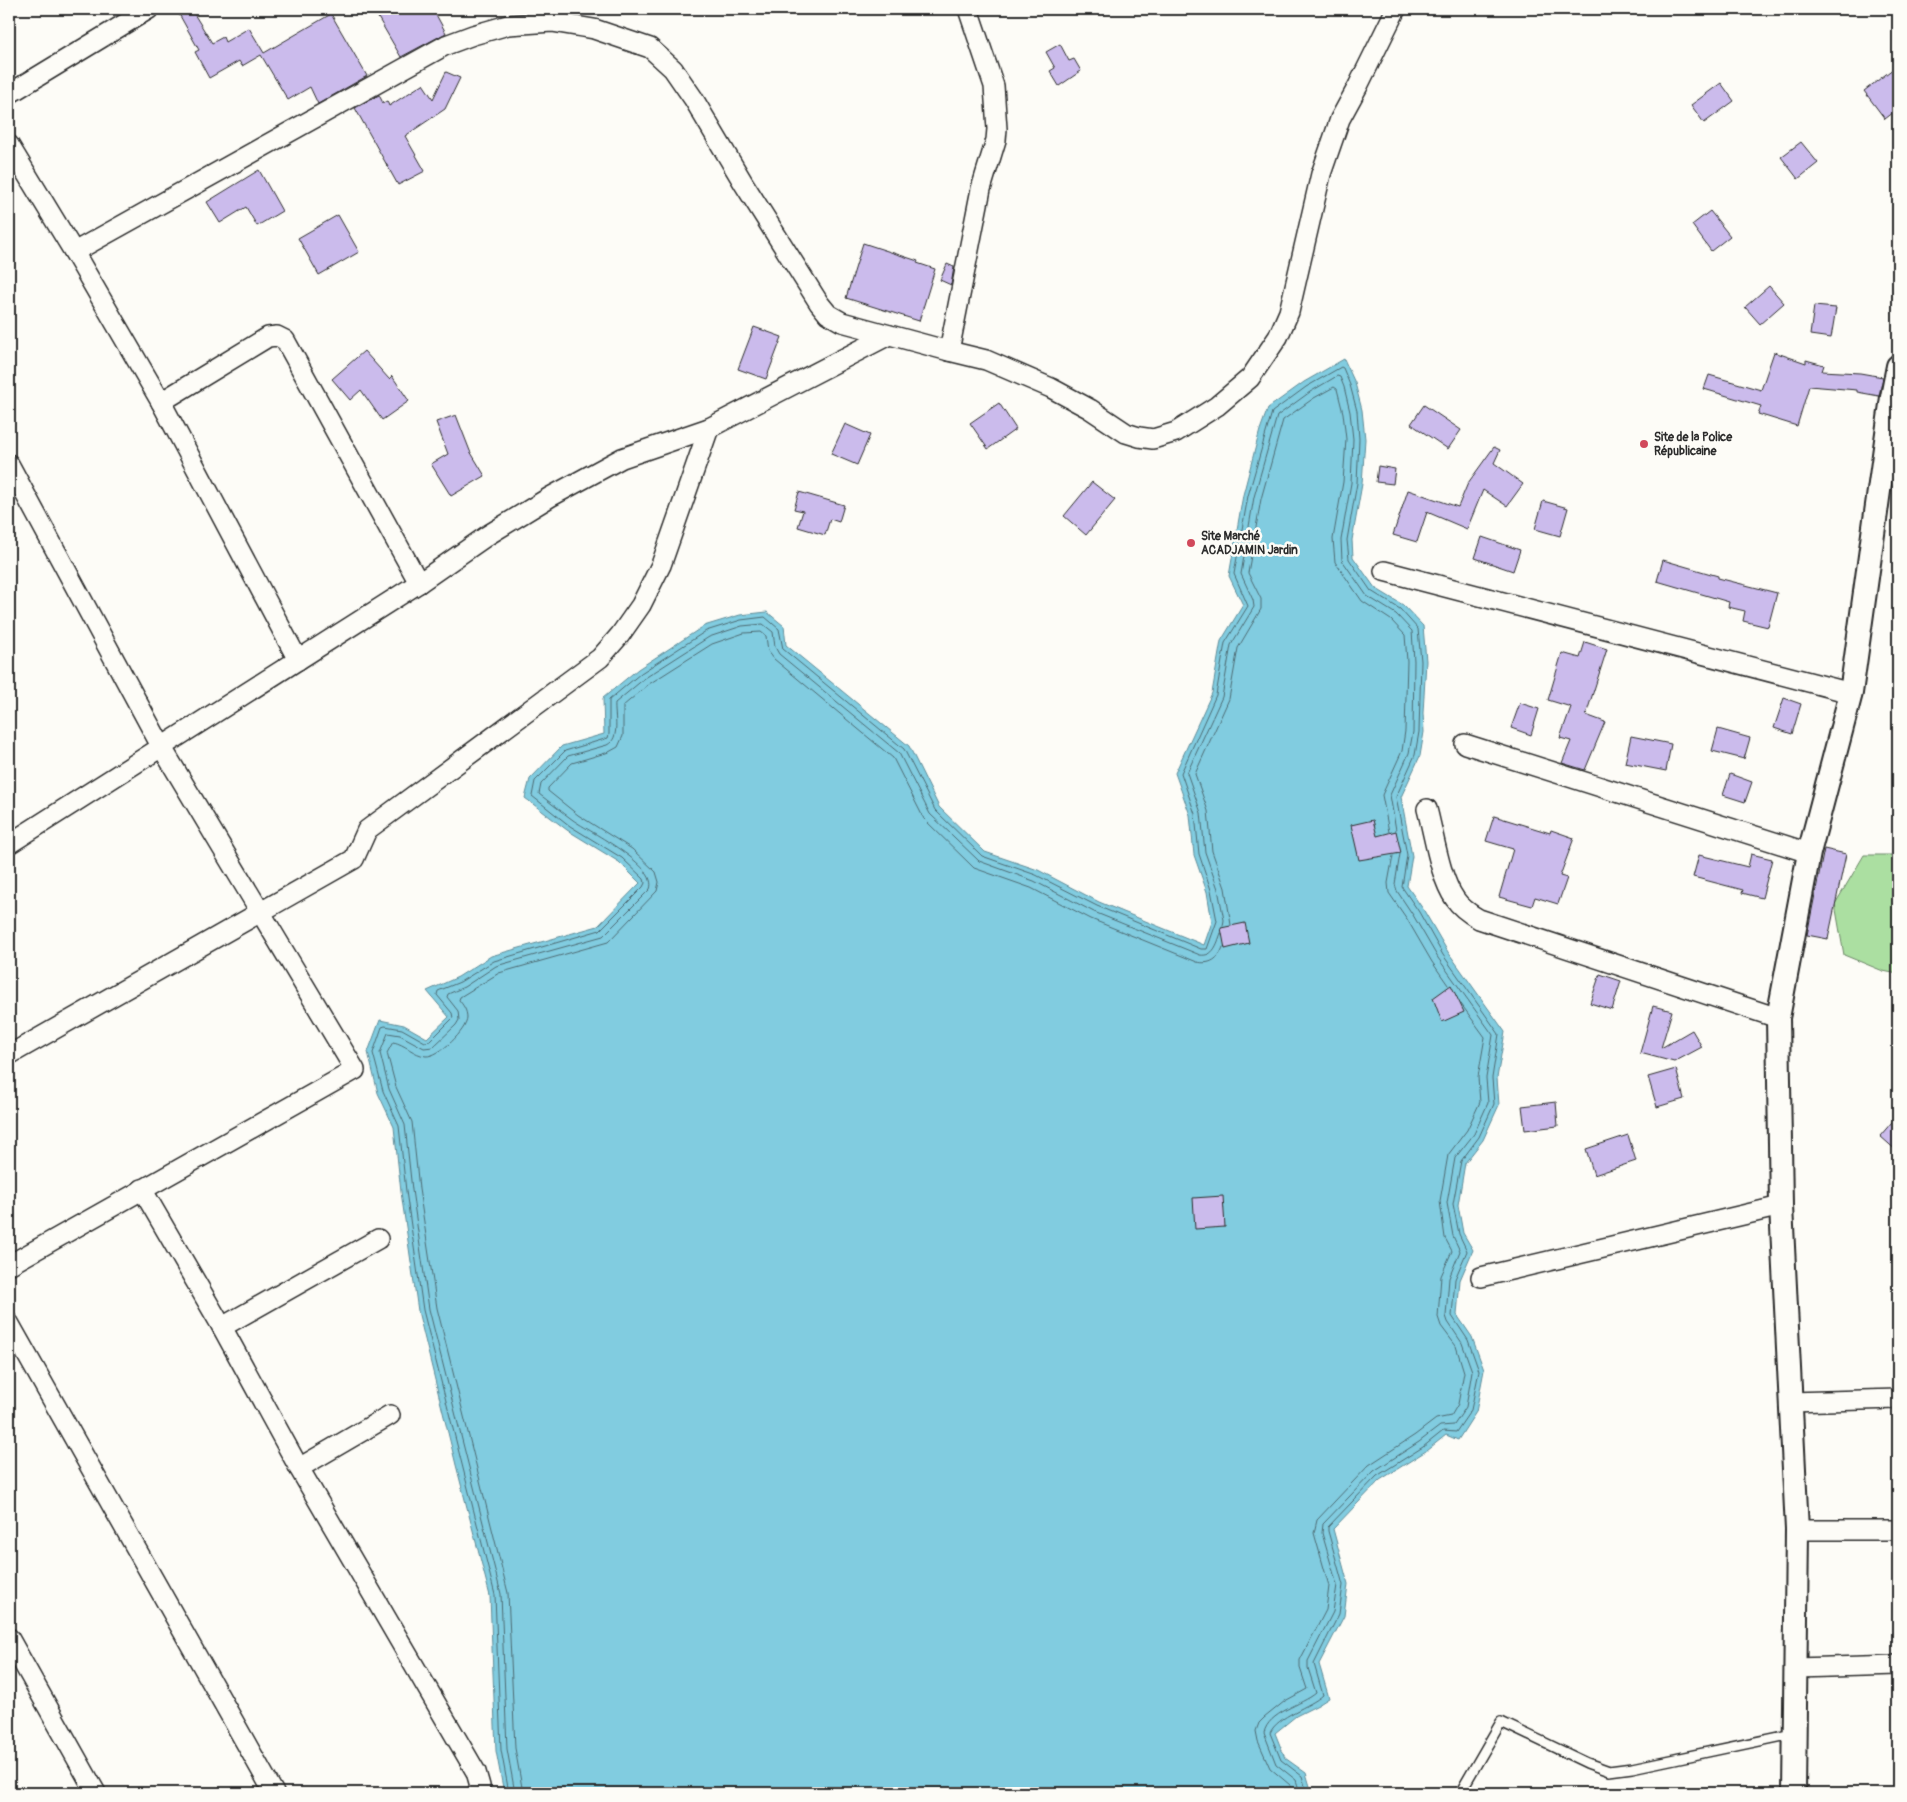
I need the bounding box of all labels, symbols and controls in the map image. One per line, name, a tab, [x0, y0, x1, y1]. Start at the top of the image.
place label: Site de la Police Républicaine	[1654, 430, 1733, 459]
marker: Site de la Police Républicaine	[1638, 438, 1650, 450]
place label: Site Marché ACADJAMIN Jardin	[1201, 529, 1298, 558]
marker: Site Marché ACADJAMIN Jardin	[1185, 537, 1197, 549]

